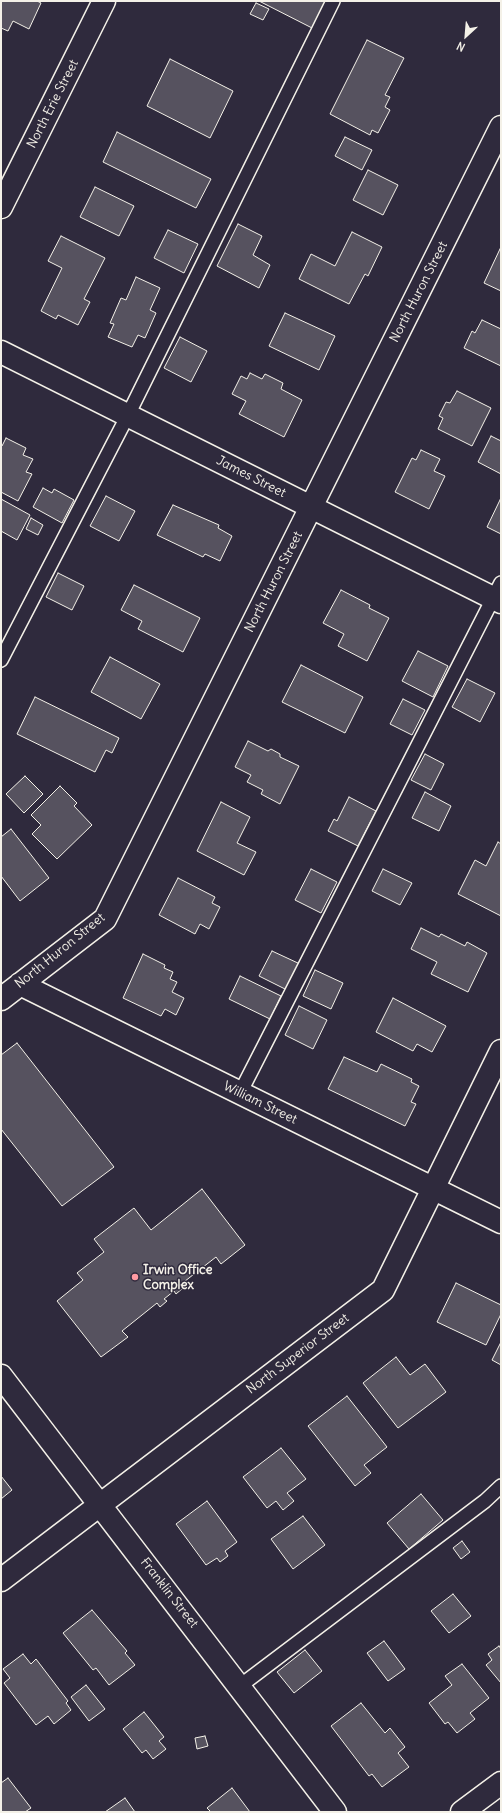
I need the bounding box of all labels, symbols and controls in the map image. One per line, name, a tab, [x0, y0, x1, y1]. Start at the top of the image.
north arrow	[446, 16, 486, 56]
text: N	[454, 39, 467, 55]
street label: North Erie Street	[24, 57, 82, 151]
street label: North Huron Street	[387, 239, 451, 345]
street label: James Street	[214, 453, 288, 501]
street label: North Huron Street	[242, 529, 306, 635]
street label: North Huron Street	[12, 910, 108, 992]
street label: William Street	[221, 1078, 299, 1128]
place label: Irwin Office Complex	[143, 1262, 212, 1293]
marker: Irwin Office Complex	[130, 1272, 140, 1282]
street label: North Superior Street	[244, 1310, 352, 1398]
street label: Franklin Street	[137, 1555, 201, 1631]

